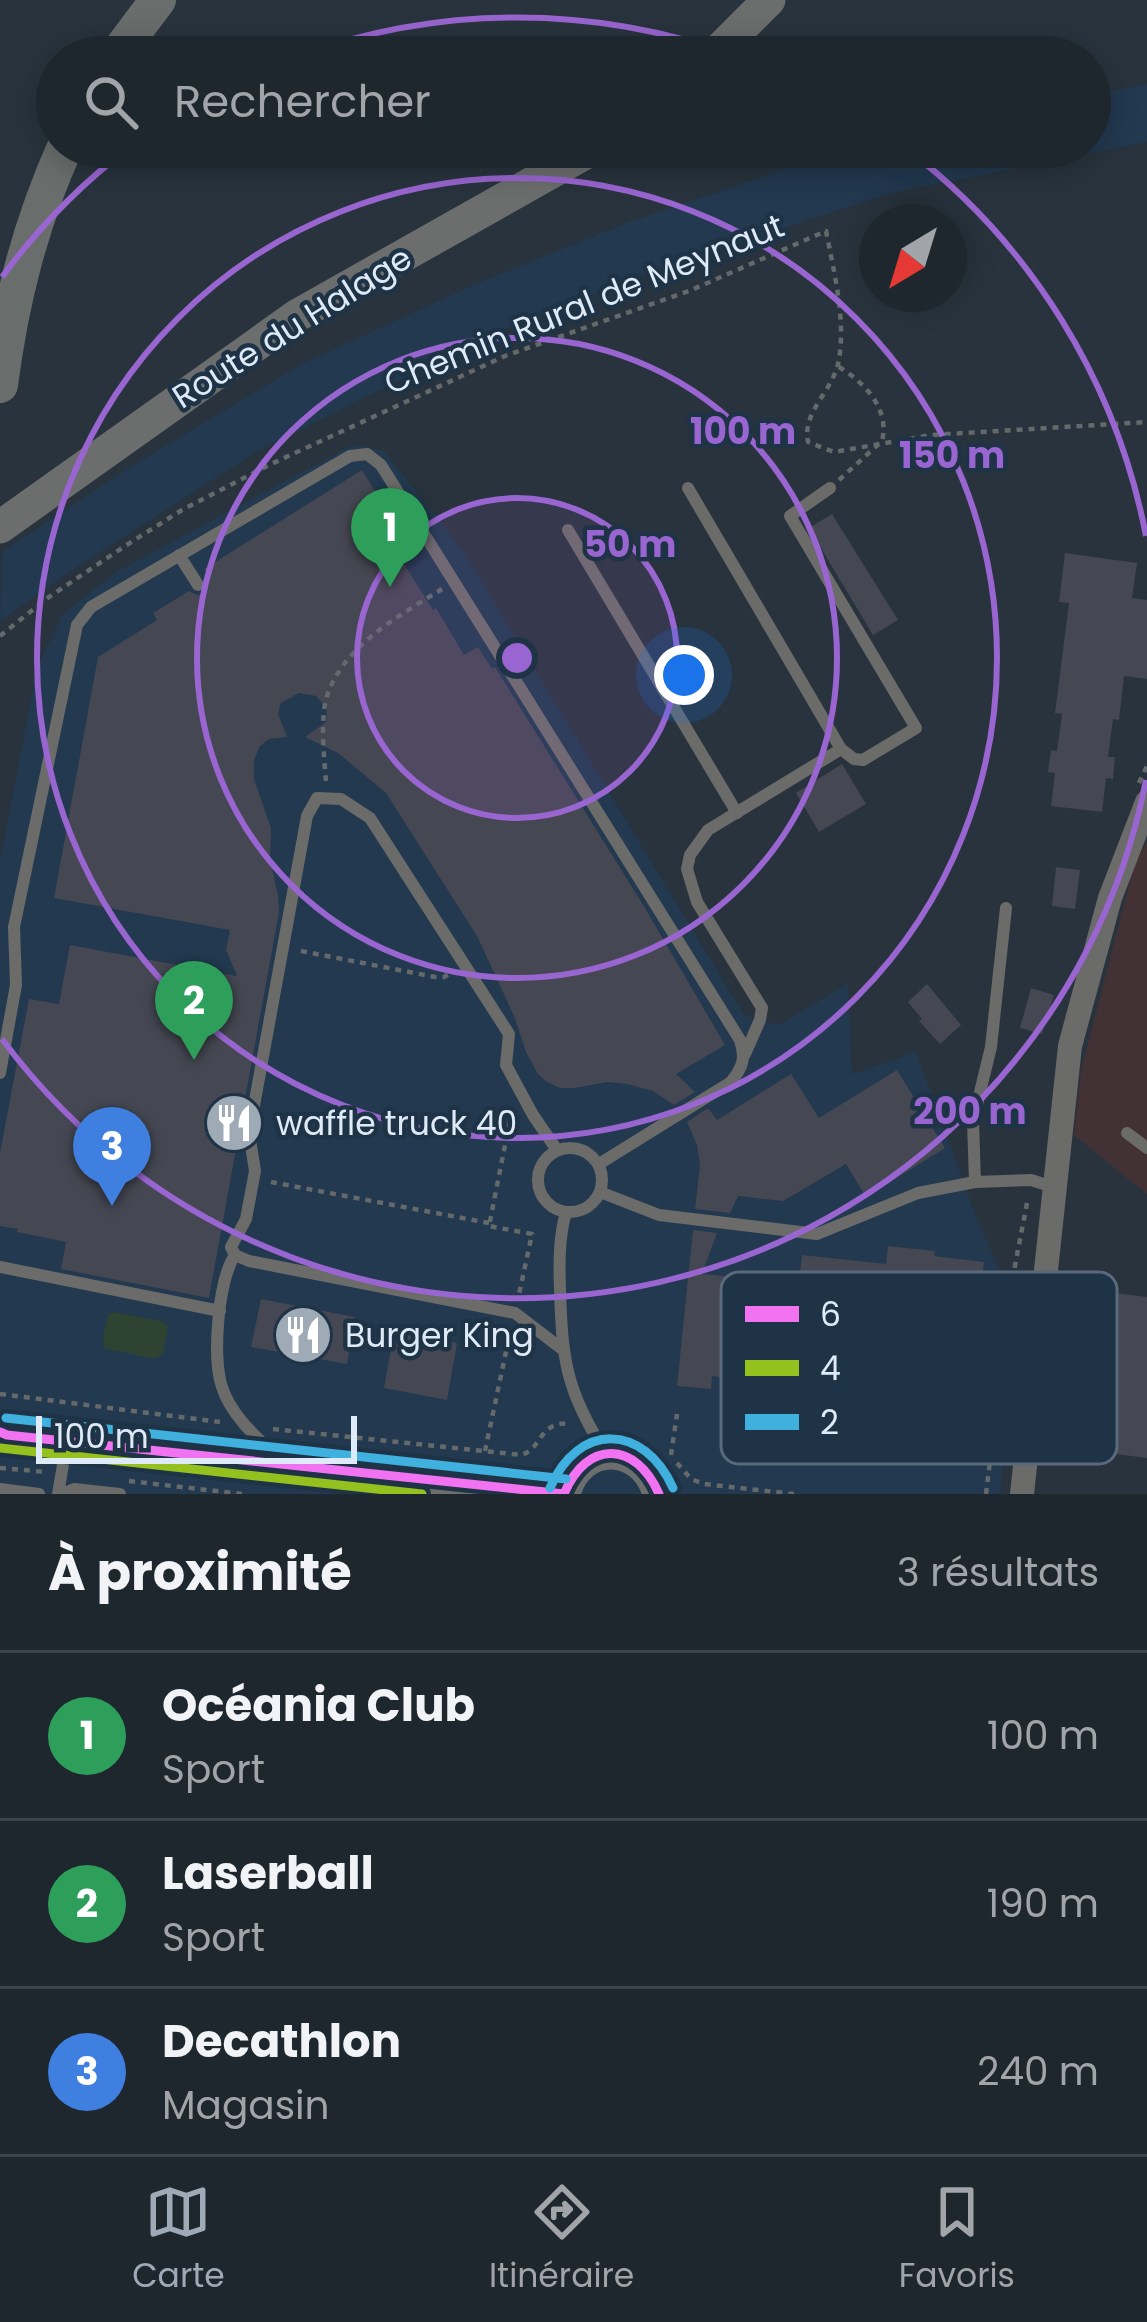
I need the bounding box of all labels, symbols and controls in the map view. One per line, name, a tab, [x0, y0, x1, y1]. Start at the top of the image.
search box	[36, 36, 1111, 168]
icon: search	[78, 69, 144, 135]
text: Rechercher	[174, 70, 431, 133]
street label: Chemin Rural de Meynaut	[377, 202, 791, 406]
north arrow	[859, 204, 967, 312]
street label: Route du Halage	[163, 234, 421, 420]
text: 100 m	[690, 406, 796, 457]
text: 150 m	[899, 430, 1005, 481]
pin: 1	[351, 488, 429, 587]
text: 50 m	[584, 519, 676, 570]
centre of rings	[496, 637, 538, 679]
your location	[654, 645, 714, 705]
pin: 2	[155, 961, 233, 1060]
text: 200 m	[913, 1086, 1027, 1137]
restaurant icon: waffle truck 40	[203, 1092, 265, 1154]
place label: waffle truck 40	[276, 1100, 517, 1147]
pin: 3	[73, 1107, 151, 1206]
legend	[721, 1272, 1117, 1464]
text: 6	[820, 1291, 841, 1338]
restaurant icon: Burger King	[272, 1304, 334, 1366]
place label: Burger King	[345, 1312, 534, 1359]
text: 4	[820, 1345, 841, 1392]
text: 2	[820, 1399, 839, 1446]
scale bar	[36, 1410, 357, 1463]
text: 100 m	[54, 1413, 149, 1460]
text: À proximité	[48, 1536, 352, 1608]
text: 3 résultats	[897, 1545, 1099, 1600]
text: Océania Club	[162, 1674, 475, 1737]
text: 1	[80, 1708, 94, 1763]
text: 100 m	[987, 1708, 1099, 1763]
text: Sport	[162, 1742, 265, 1797]
text: Laserball	[162, 1842, 374, 1905]
text: 2	[76, 1876, 98, 1931]
text: 190 m	[987, 1876, 1099, 1931]
text: Sport	[162, 1910, 265, 1965]
text: Decathlon	[162, 2010, 401, 2073]
text: 3	[75, 2044, 99, 2099]
text: 240 m	[977, 2044, 1099, 2099]
text: Magasin	[162, 2078, 330, 2133]
tab: Carte	[132, 2179, 225, 2301]
tab: Itinéraire	[489, 2179, 634, 2301]
tab: Favoris	[899, 2179, 1015, 2301]

